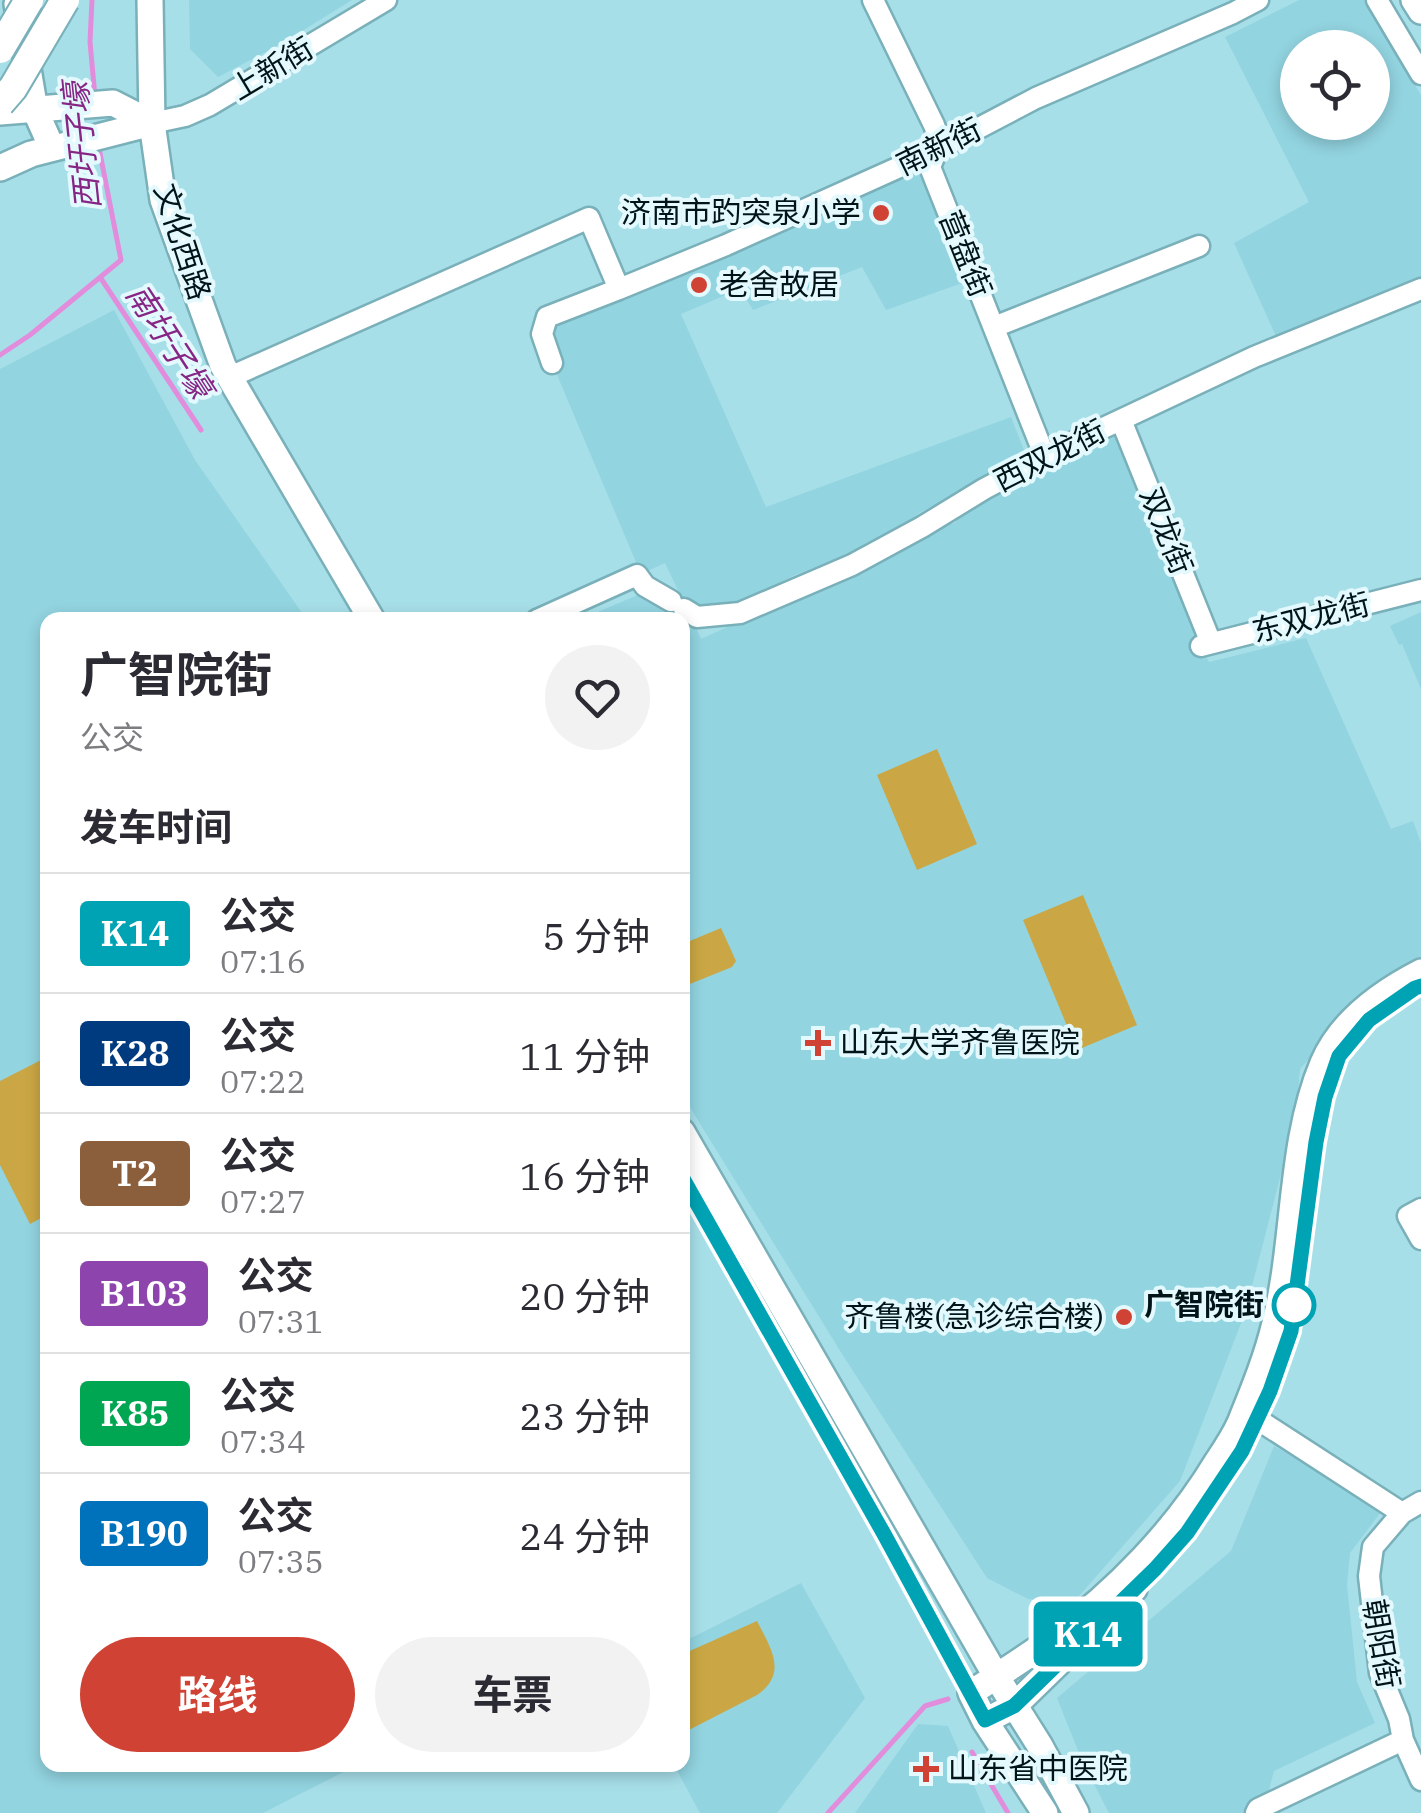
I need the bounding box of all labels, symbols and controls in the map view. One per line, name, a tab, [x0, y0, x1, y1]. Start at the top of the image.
street label: 上新街	[223, 28, 320, 108]
map controls	[1280, 30, 1390, 140]
button: locate	[1280, 30, 1390, 140]
water label: 西圩子壕	[53, 75, 109, 212]
street label: 南新街	[889, 108, 987, 183]
street label: 文化西路	[146, 178, 221, 305]
place label: 济南市趵突泉小学	[621, 192, 861, 231]
marker: 济南市趵突泉小学	[870, 202, 892, 224]
street label: 营盘街	[931, 204, 1001, 302]
place label: 老舍故居	[719, 264, 839, 303]
marker: 老舍故居	[688, 274, 710, 296]
water label: 南圩子壕	[117, 275, 225, 410]
street label: 西双龙街	[987, 410, 1112, 499]
street label: 双龙街	[1132, 481, 1202, 579]
street label: 东双龙街	[1248, 583, 1374, 650]
text: 广智院街	[80, 643, 272, 705]
button: heart	[545, 645, 650, 750]
text: 公交	[80, 716, 144, 758]
text: 发车时间	[80, 802, 232, 851]
text: 公交	[220, 890, 296, 939]
text: K14	[101, 910, 169, 956]
text: 5 分钟	[542, 911, 650, 960]
text: 07:16	[220, 940, 306, 982]
text: 公交	[220, 1010, 296, 1059]
place label: 山东大学齐鲁医院	[840, 1022, 1080, 1061]
text: K28	[101, 1030, 169, 1076]
marker: 山东大学齐鲁医院	[805, 1030, 831, 1056]
text: 11 分钟	[520, 1031, 650, 1080]
text: 07:22	[220, 1060, 306, 1102]
text: 公交	[220, 1130, 296, 1179]
text: T2	[112, 1150, 158, 1196]
text: 16 分钟	[520, 1151, 650, 1200]
text: 07:27	[220, 1180, 306, 1222]
text: 公交	[238, 1250, 314, 1299]
text: B103	[100, 1270, 188, 1316]
text: 20 分钟	[520, 1271, 650, 1320]
place label: 广智院街	[1144, 1284, 1264, 1323]
marker: 广智院街	[1273, 1284, 1315, 1326]
place label: 齐鲁楼(急诊综合楼)	[844, 1296, 1104, 1335]
text: 07:31	[238, 1300, 324, 1342]
marker: 齐鲁楼(急诊综合楼)	[1113, 1306, 1135, 1328]
text: 公交	[220, 1370, 296, 1419]
text: K85	[101, 1390, 169, 1436]
text: 23 分钟	[520, 1391, 650, 1440]
text: 07:34	[220, 1420, 306, 1462]
text: 公交	[238, 1490, 314, 1539]
text: B190	[100, 1510, 188, 1556]
text: 24 分钟	[520, 1511, 650, 1560]
text: 07:35	[238, 1540, 324, 1582]
street label: 朝阳街	[1355, 1596, 1409, 1691]
line badge: K14	[1030, 1602, 1146, 1666]
text: K14	[1054, 1611, 1122, 1657]
button: 路线	[80, 1637, 355, 1752]
button: 车票	[375, 1637, 650, 1752]
place label: 山东省中医院	[948, 1748, 1128, 1787]
marker: 山东省中医院	[913, 1756, 939, 1782]

